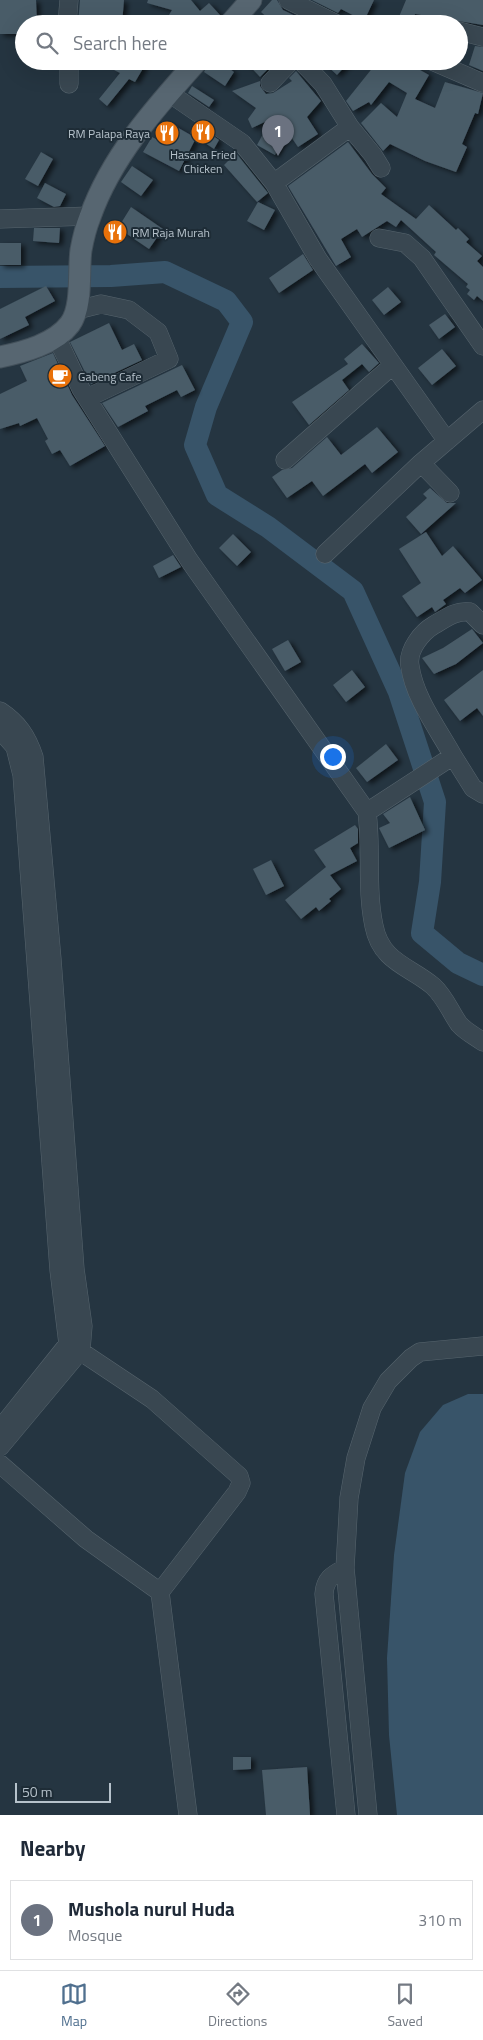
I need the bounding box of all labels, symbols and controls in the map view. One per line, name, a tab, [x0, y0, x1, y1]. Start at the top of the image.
search box	[15, 15, 468, 70]
text: Search here	[73, 28, 167, 57]
icon: search	[33, 29, 61, 57]
pin: 1	[262, 115, 294, 156]
restaurant icon: Hasana Fried Chicken	[190, 119, 216, 145]
restaurant icon: RM Palapa Raya	[154, 120, 180, 146]
place label: RM Palapa Raya	[68, 124, 150, 143]
place label: Hasana Fried Chicken	[170, 145, 236, 178]
restaurant icon: RM Raja Murah	[102, 219, 128, 245]
place label: RM Raja Murah	[132, 223, 210, 242]
cafe icon: Gabeng Cafe	[47, 363, 73, 389]
place label: Gabeng Cafe	[78, 367, 142, 386]
your location	[320, 744, 346, 770]
scale bar	[15, 1780, 111, 1803]
text: 50 m	[22, 1781, 52, 1802]
text: Nearby	[20, 1832, 85, 1864]
text: Mushola nurul Huda	[68, 1894, 235, 1923]
text: 1	[33, 1908, 41, 1932]
text: 310 m	[418, 1908, 462, 1932]
text: Mosque	[68, 1923, 122, 1947]
tab: Map	[60, 1980, 88, 2031]
tab: Directions	[208, 1980, 267, 2031]
tab: Saved	[387, 1980, 423, 2031]

